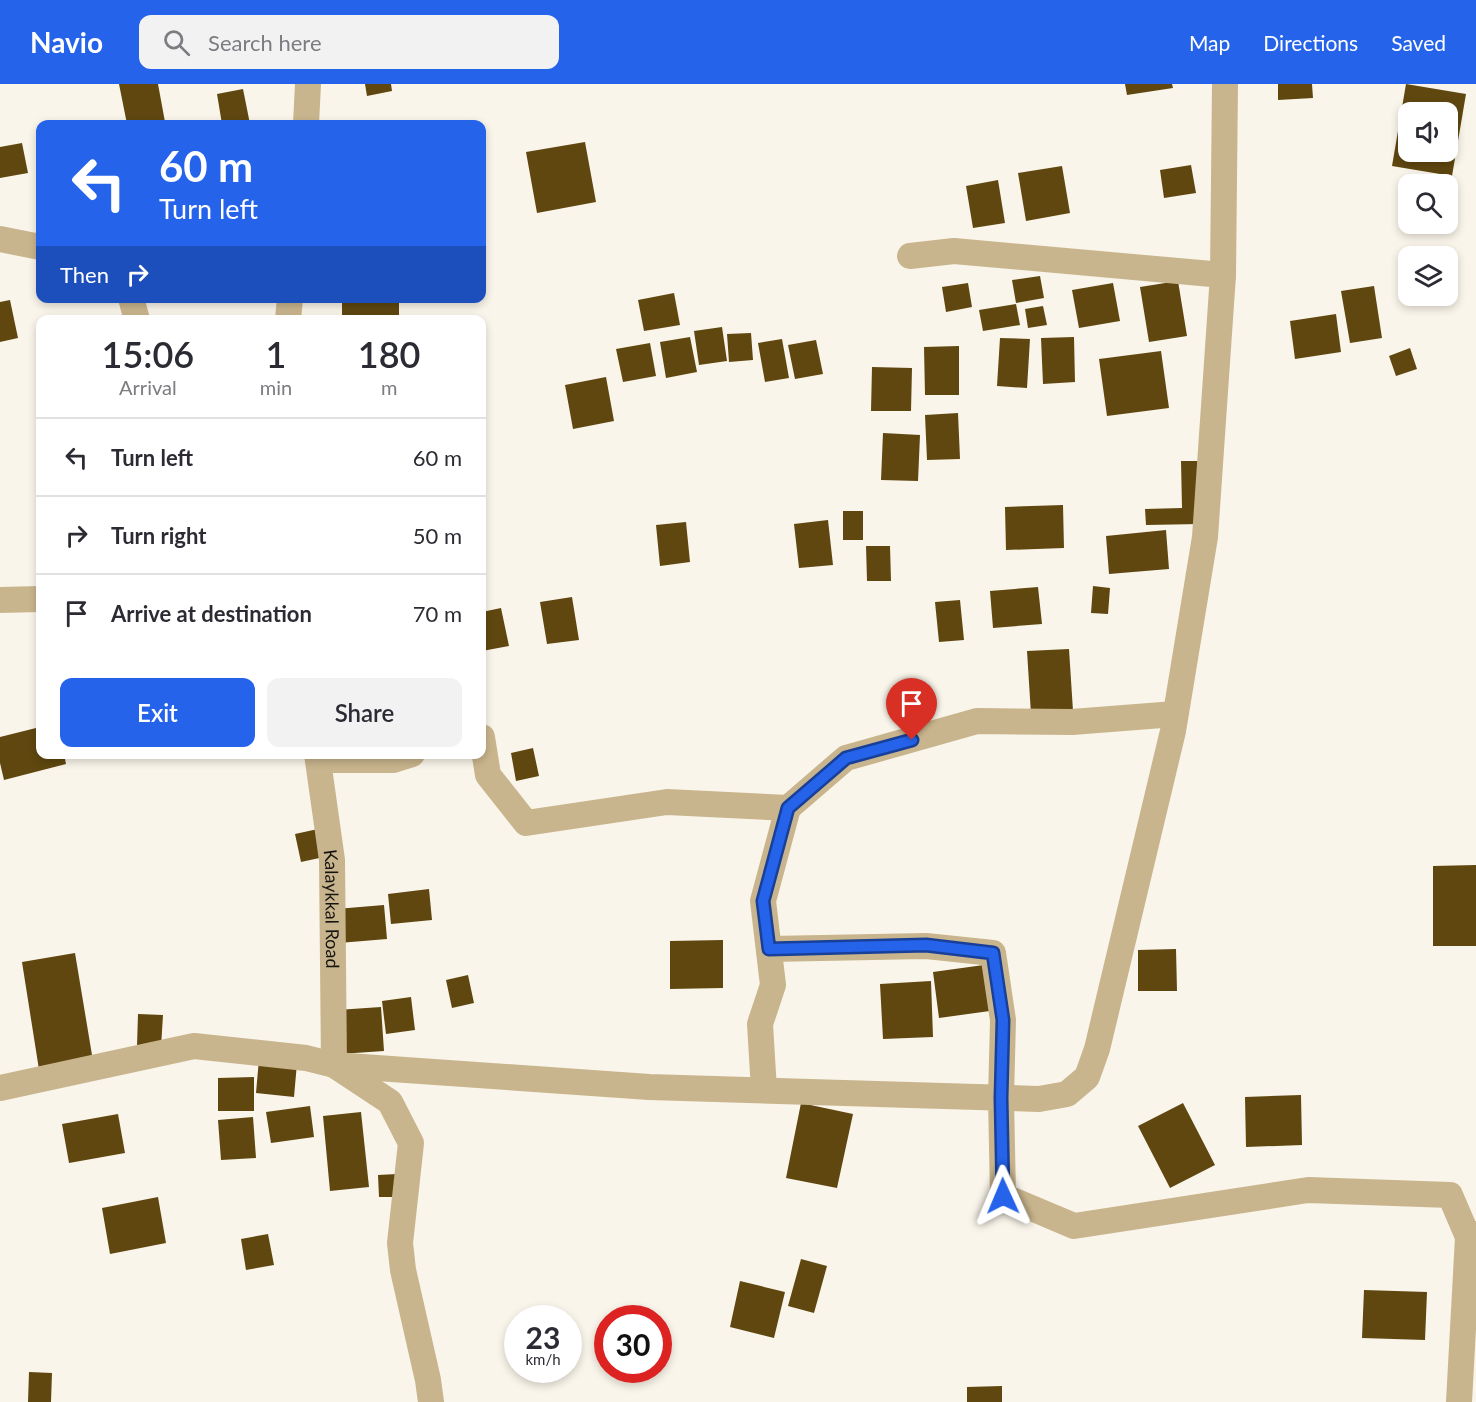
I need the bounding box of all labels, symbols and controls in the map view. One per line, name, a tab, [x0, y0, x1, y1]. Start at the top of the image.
search box	[139, 15, 559, 69]
text: Navio	[30, 25, 103, 59]
icon: search	[160, 26, 193, 59]
text: Search here	[208, 29, 322, 56]
text: Map	[1189, 30, 1230, 55]
text: Directions	[1263, 30, 1358, 55]
text: Saved	[1391, 30, 1446, 55]
map controls	[1398, 102, 1458, 306]
button: sound	[1398, 102, 1458, 162]
text: 60 m	[159, 141, 253, 191]
icon: left	[60, 144, 138, 222]
button: search	[1398, 174, 1458, 234]
text: Turn left	[159, 192, 258, 225]
button: layers	[1398, 246, 1458, 306]
icon: right	[121, 258, 154, 291]
text: Then	[60, 261, 109, 288]
text: 15:06	[102, 332, 194, 376]
text: 1	[266, 332, 286, 376]
text: 180	[358, 332, 420, 376]
text: Arrival	[119, 375, 177, 399]
text: min	[260, 375, 292, 399]
text: m	[381, 375, 397, 399]
icon: left	[60, 441, 93, 474]
text: Turn left	[111, 444, 193, 471]
text: 60 m	[413, 444, 462, 471]
icon: right	[60, 519, 93, 552]
text: Turn right	[111, 522, 206, 549]
text: 50 m	[413, 522, 462, 549]
icon: arrive	[60, 597, 93, 630]
text: Arrive at destination	[111, 600, 312, 627]
text: 70 m	[413, 600, 462, 627]
button: Exit	[60, 678, 255, 747]
button: Share	[267, 678, 462, 747]
pin	[886, 678, 937, 740]
icon: arrive	[895, 687, 928, 720]
street label: Kalaykkal Road	[320, 848, 344, 969]
position arrow	[971, 1164, 1035, 1228]
speed limit sign: 30	[594, 1305, 672, 1383]
text: 23	[526, 1319, 560, 1355]
text: km/h	[525, 1350, 561, 1368]

